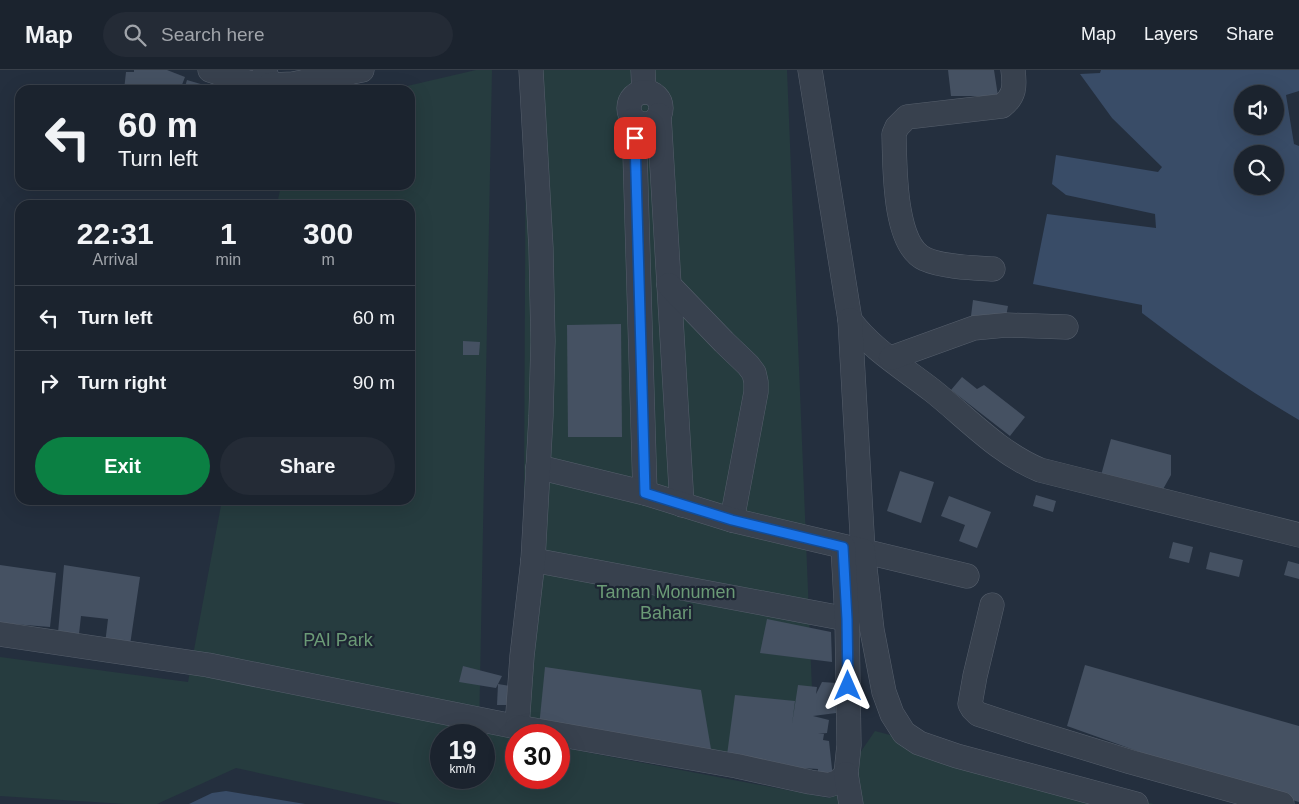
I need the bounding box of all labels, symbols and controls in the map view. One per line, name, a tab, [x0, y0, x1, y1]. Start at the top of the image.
search box	[103, 12, 453, 57]
text: Map	[25, 21, 73, 48]
icon: search	[121, 21, 149, 49]
text: Search here	[161, 24, 265, 45]
text: Map	[1081, 24, 1116, 44]
text: Layers	[1144, 24, 1198, 44]
text: Share	[1226, 24, 1274, 44]
map controls	[1234, 85, 1284, 195]
button: sound	[1234, 85, 1284, 135]
icon: left	[35, 105, 100, 170]
text: 60 m	[118, 105, 198, 144]
pin	[614, 117, 656, 159]
icon: arrive	[621, 124, 649, 152]
button: search	[1234, 145, 1284, 195]
text: Turn left	[118, 146, 198, 171]
text: 22:31	[77, 217, 154, 250]
text: 1	[220, 217, 237, 250]
text: 300	[303, 217, 353, 250]
text: Arrival	[93, 251, 138, 268]
text: min	[215, 251, 241, 268]
text: m	[321, 251, 335, 268]
icon: left	[35, 304, 63, 332]
text: Turn left	[78, 307, 153, 328]
text: 60 m	[353, 307, 395, 328]
icon: right	[35, 369, 63, 397]
text: Turn right	[78, 372, 166, 393]
text: 90 m	[353, 372, 395, 393]
button: Exit	[35, 437, 210, 495]
button: Share	[220, 437, 395, 495]
park label: Taman Monumen Bahari	[596, 582, 736, 623]
park label: PAI Park	[303, 630, 374, 650]
position arrow	[821, 659, 873, 711]
speed limit sign: 30	[505, 724, 570, 789]
text: 19	[449, 736, 476, 764]
text: km/h	[449, 762, 476, 776]

